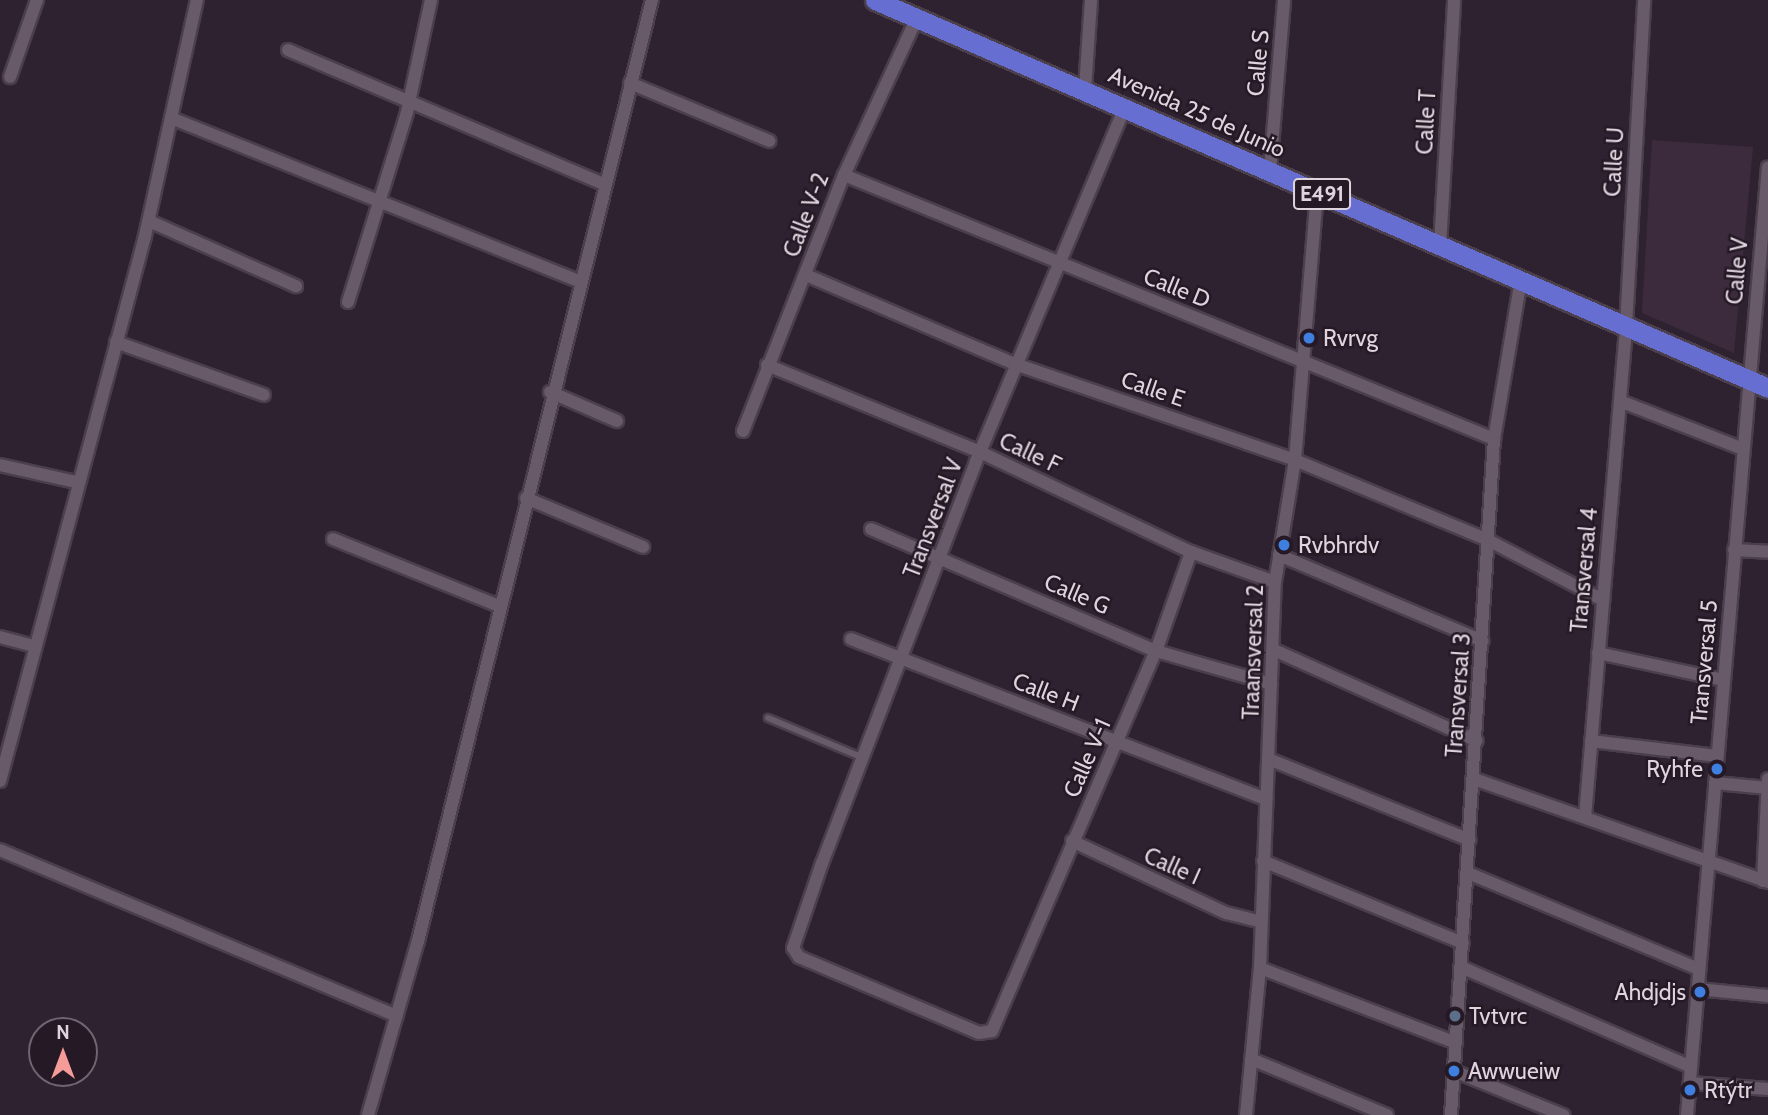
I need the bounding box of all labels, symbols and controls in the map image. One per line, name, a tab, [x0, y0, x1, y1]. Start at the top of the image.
street label: Calle S	[1241, 29, 1275, 97]
street label: Avenida 25 de Junio	[1104, 61, 1290, 163]
street label: Calle T	[1411, 89, 1441, 155]
street label: Calle U	[1598, 127, 1630, 197]
street label: Calle V-2	[777, 169, 835, 261]
road number: E491	[1292, 176, 1352, 212]
street label: Calle V	[1720, 236, 1754, 306]
street label: Calle D	[1140, 262, 1214, 314]
place label: Rvrvg	[1323, 324, 1378, 352]
marker: Rvrvg	[1301, 330, 1317, 346]
street label: Calle E	[1117, 365, 1189, 413]
street label: Calle F	[995, 427, 1065, 479]
street label: Transversal V	[898, 454, 968, 582]
street label: Transversal 4	[1565, 506, 1603, 634]
place label: Rvbhrdv	[1298, 531, 1379, 559]
marker: Rvbhrdv	[1276, 537, 1292, 553]
street label: Calle G	[1040, 568, 1114, 620]
street label: Traansversal 2	[1237, 584, 1269, 720]
street label: Transversal 5	[1685, 599, 1723, 725]
street label: Transversal 3	[1440, 632, 1476, 758]
street label: Calle H	[1009, 667, 1083, 717]
street label: Calle V-1	[1057, 714, 1117, 802]
place label: Ryhfe	[1646, 755, 1703, 783]
marker: Ryhfe	[1709, 761, 1725, 777]
street label: Calle I	[1140, 841, 1204, 891]
place label: Ahdjdjs	[1615, 978, 1686, 1006]
marker: Ahdjdjs	[1692, 984, 1708, 1000]
place label: Tvtvrc	[1469, 1002, 1527, 1030]
marker: Tvtvrc	[1447, 1008, 1463, 1024]
north arrow	[28, 1017, 98, 1087]
text: N	[56, 1021, 70, 1044]
place label: Awwueiw	[1468, 1057, 1560, 1085]
marker: Awwueiw	[1446, 1063, 1462, 1079]
place label: Rtýtr	[1704, 1076, 1752, 1104]
marker: Rtýtr	[1682, 1082, 1698, 1098]

